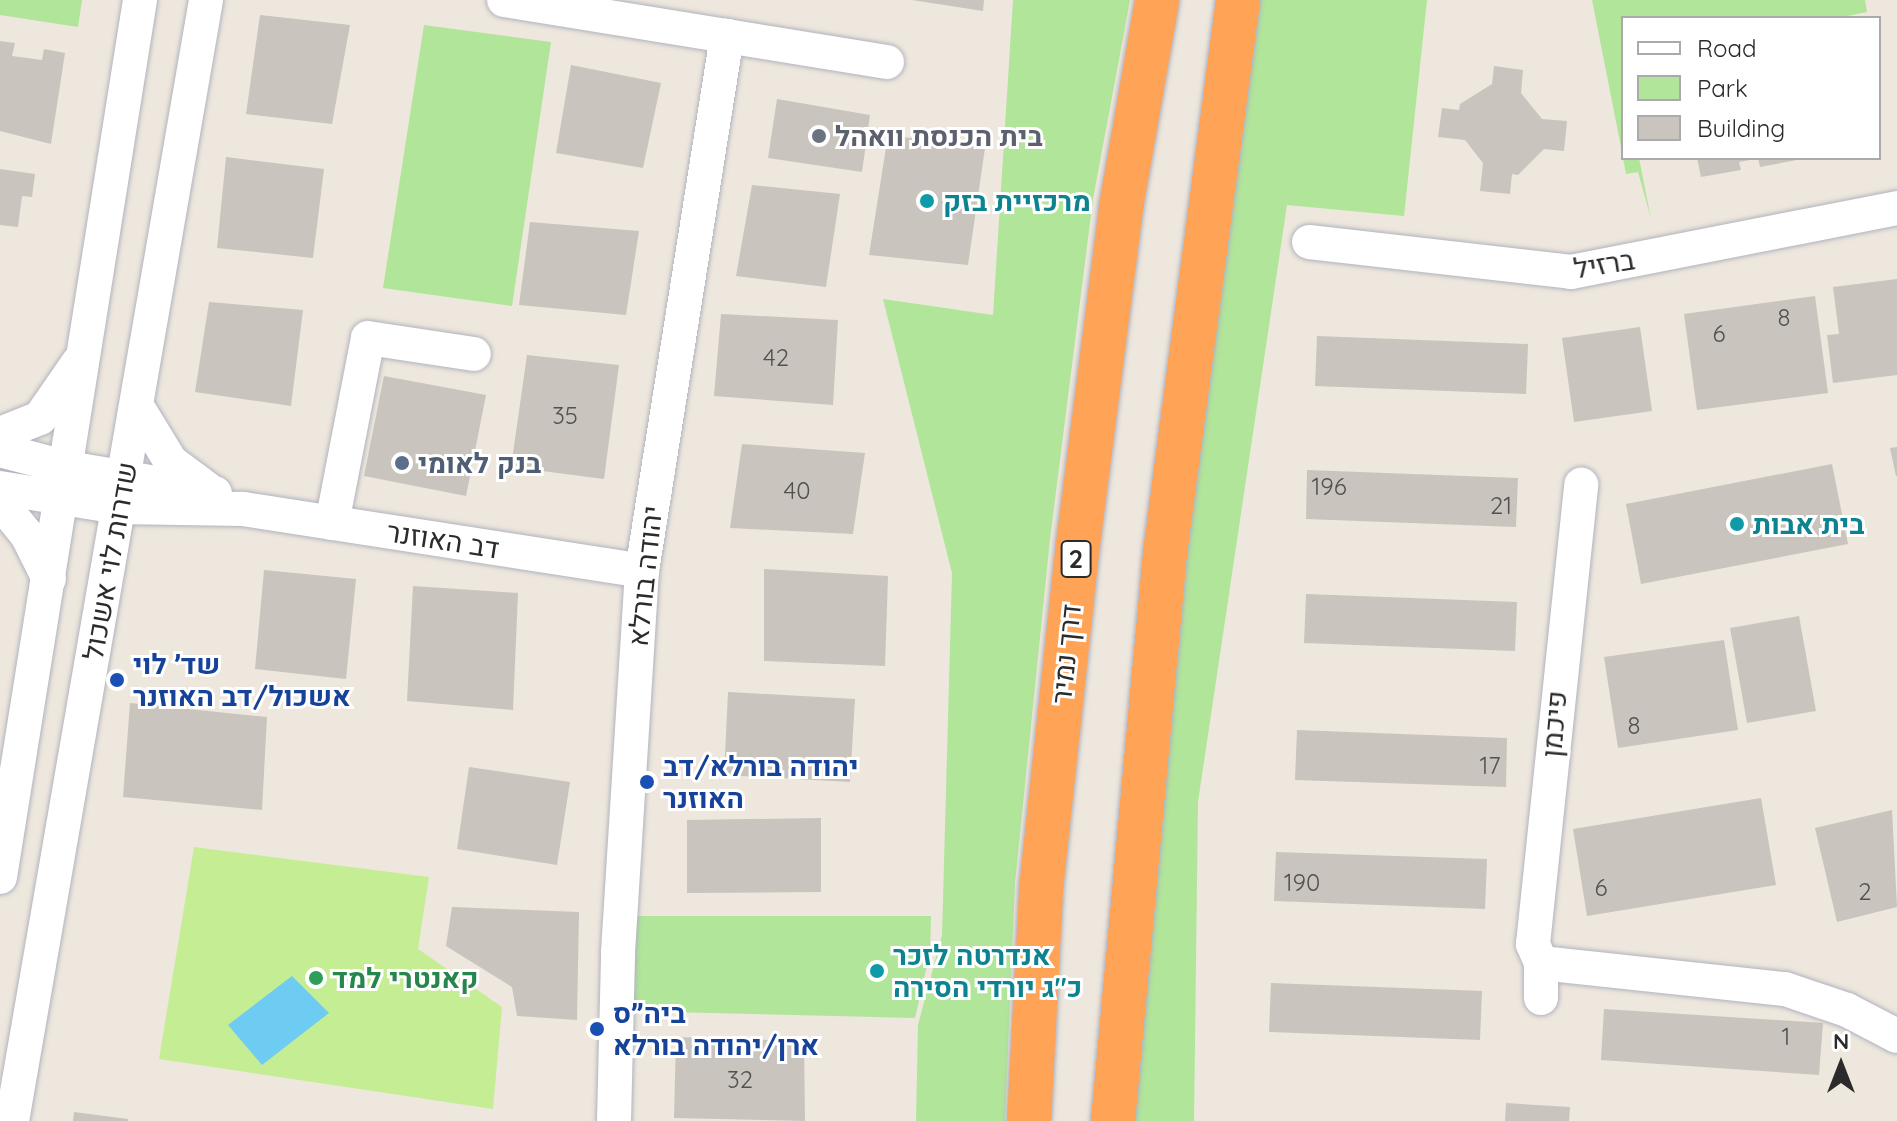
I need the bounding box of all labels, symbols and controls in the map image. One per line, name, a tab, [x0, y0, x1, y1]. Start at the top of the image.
legend	[1621, 16, 1881, 160]
text: Road	[1697, 33, 1757, 63]
text: Park	[1697, 73, 1748, 103]
text: Building	[1697, 113, 1785, 143]
place label: בית הכנסת וואהל	[835, 119, 1043, 153]
marker: בית הכנסת וואהל	[810, 127, 828, 145]
place label: מרכזיית בזק	[943, 184, 1091, 218]
marker: מרכזיית בזק	[918, 192, 936, 210]
street label: ברזיל	[1571, 243, 1637, 285]
house number: 8	[1778, 304, 1790, 332]
house number: 6	[1713, 320, 1725, 348]
house number: 42	[763, 344, 789, 372]
house number: 35	[552, 402, 578, 430]
place label: בנק לאומי	[418, 446, 541, 480]
marker: בנק לאומי	[393, 454, 411, 472]
street label: שדרות לוי אשכול	[76, 459, 144, 663]
house number: 196	[1311, 473, 1347, 501]
house number: 40	[784, 477, 810, 505]
house number: 21	[1490, 492, 1512, 520]
street label: יהודה בורלא	[621, 504, 669, 648]
place label: בית אבות	[1753, 507, 1864, 541]
street label: דב האוזנר	[384, 515, 502, 565]
marker: בית אבות	[1728, 515, 1746, 533]
road number: 2	[1060, 537, 1092, 581]
street label: דרך נמיר	[1044, 603, 1088, 705]
place label: שד׳ לוי אשכול/דב האוזנר	[133, 647, 351, 713]
marker: שד׳ לוי אשכול/דב האוזנר	[108, 671, 126, 689]
street label: פיכמן	[1534, 689, 1574, 759]
house number: 8	[1628, 712, 1640, 740]
place label: יהודה בורלא/דב האוזנר	[663, 749, 859, 815]
house number: 17	[1479, 752, 1501, 780]
marker: יהודה בורלא/דב האוזנר	[638, 773, 656, 791]
house number: 190	[1284, 869, 1320, 897]
house number: 6	[1595, 874, 1607, 902]
house number: 2	[1858, 878, 1872, 906]
place label: אנדרטה לזכר כ"ג יורדי הסירה	[893, 938, 1082, 1004]
place label: קאנטרי למד	[332, 961, 479, 995]
marker: אנדרטה לזכר כ"ג יורדי הסירה	[868, 962, 886, 980]
marker: קאנטרי למד	[307, 969, 325, 987]
place label: ביה״ס ארן/יהודה בורלא	[613, 996, 819, 1062]
marker: ביה״ס ארן/יהודה בורלא	[588, 1020, 606, 1038]
house number: 1	[1782, 1023, 1790, 1051]
north arrow	[1801, 1025, 1881, 1105]
text: N	[1833, 1027, 1849, 1055]
house number: 32	[727, 1066, 753, 1094]

